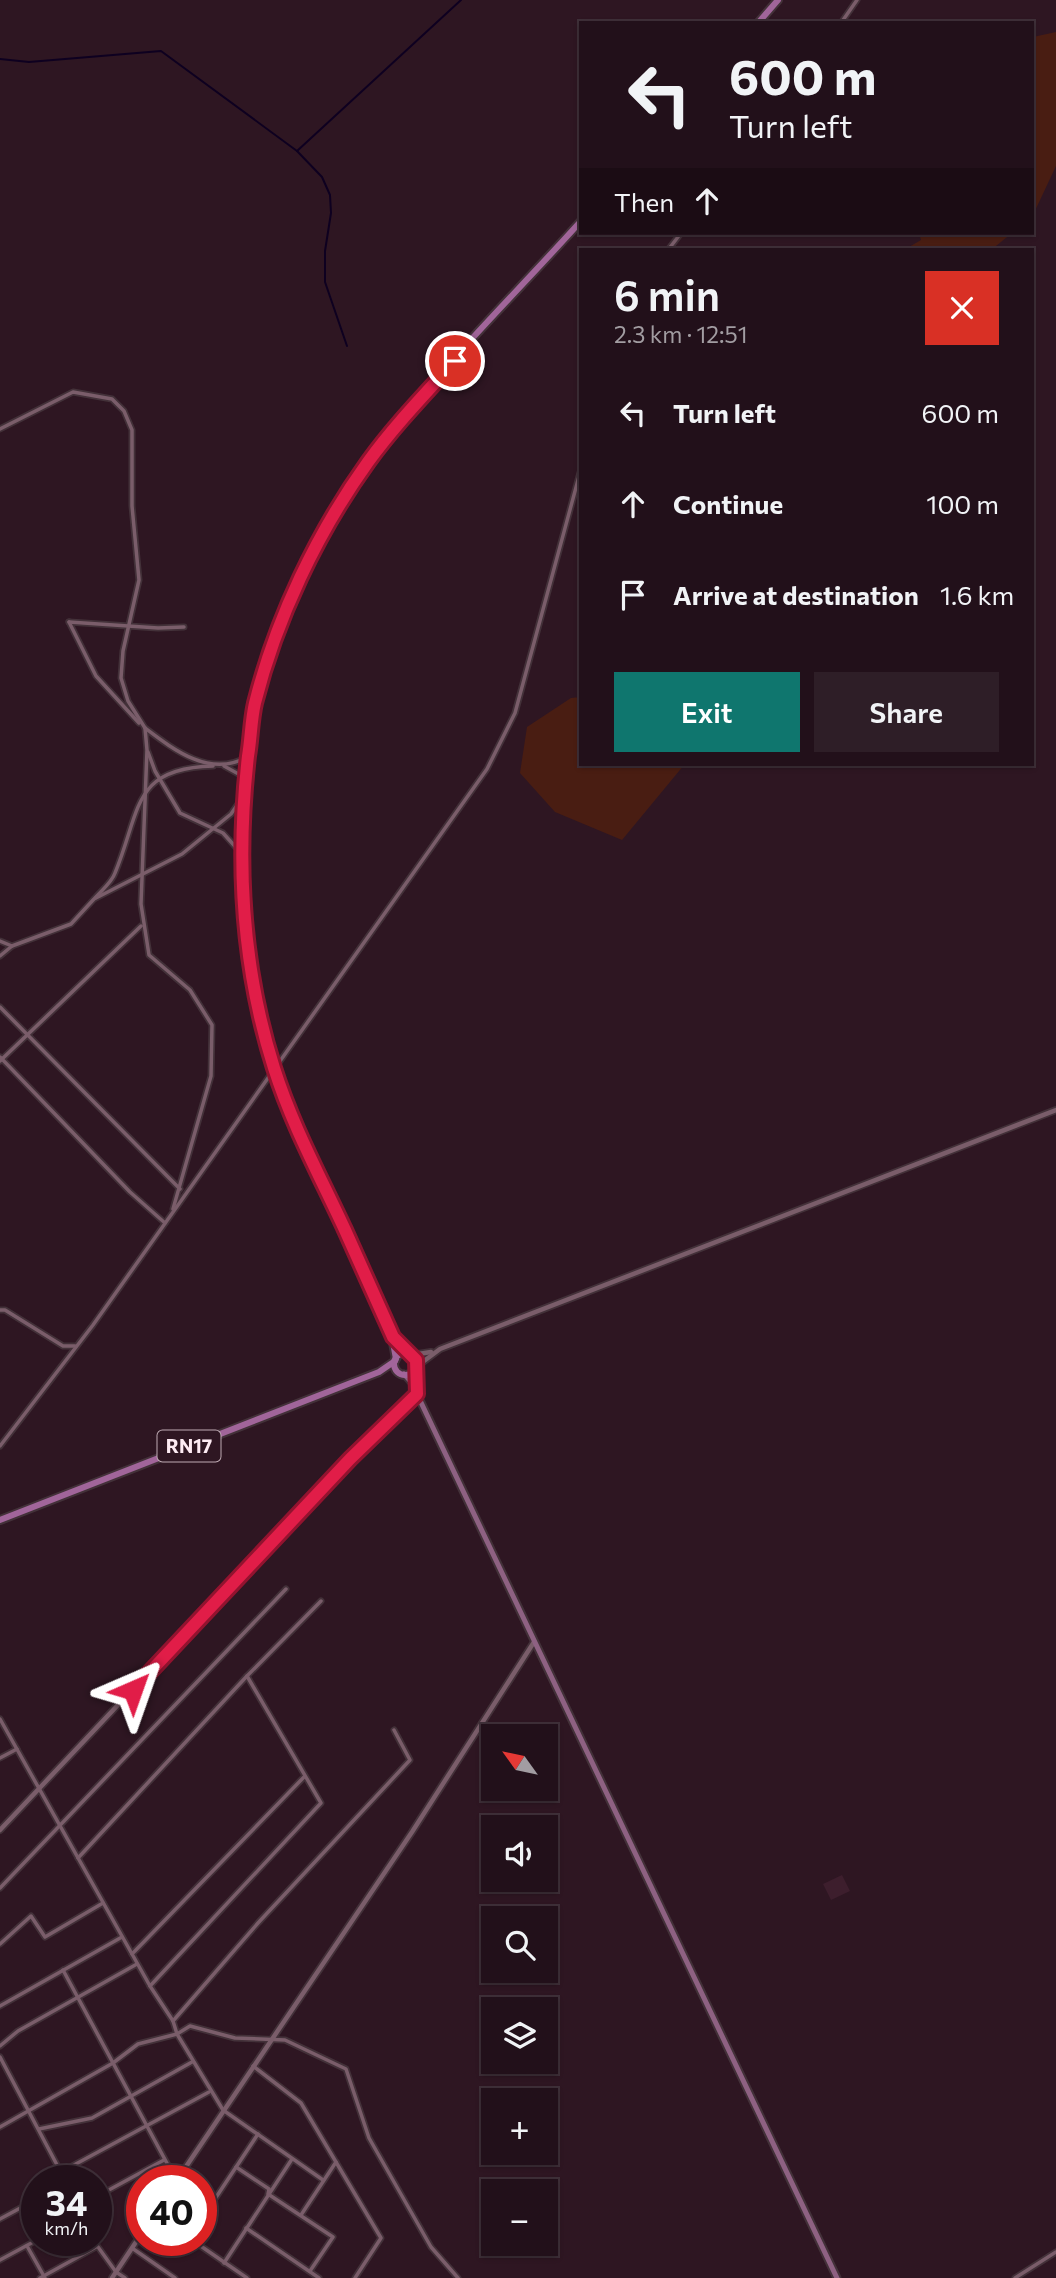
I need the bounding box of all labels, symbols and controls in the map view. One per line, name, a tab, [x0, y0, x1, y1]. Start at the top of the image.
text: 600 m	[729, 45, 876, 105]
icon: left	[614, 49, 705, 140]
text: Turn left	[729, 105, 853, 145]
icon: ahead	[688, 182, 726, 220]
text: Then	[614, 186, 674, 217]
text: 6 min	[614, 268, 720, 320]
button: close	[925, 271, 999, 345]
text: 2.3 km · 12:51	[614, 320, 748, 348]
pin	[425, 331, 485, 391]
icon: arrive	[436, 342, 474, 380]
icon: left	[614, 394, 652, 432]
text: Turn left	[673, 397, 776, 428]
text: 600 m	[922, 397, 999, 428]
icon: ahead	[614, 485, 652, 523]
text: Continue	[673, 488, 783, 519]
text: 100 m	[926, 488, 999, 519]
icon: arrive	[614, 576, 652, 614]
text: Arrive at destination	[673, 579, 919, 610]
text: 1.6 km	[940, 579, 1014, 610]
button: Exit	[614, 672, 800, 752]
button: Share	[814, 672, 999, 752]
road number: RN17	[158, 1430, 220, 1462]
position arrow	[96, 1653, 170, 1727]
north arrow	[481, 1724, 558, 1801]
map controls	[481, 1724, 558, 2256]
button: sound	[481, 1815, 558, 1892]
button: search	[481, 1906, 558, 1983]
button: layers	[481, 1997, 558, 2074]
button: +	[481, 2088, 558, 2165]
speed limit sign: 40	[126, 2165, 217, 2256]
button: −	[481, 2179, 558, 2256]
text: 34	[46, 2180, 87, 2223]
text: km/h	[45, 2217, 88, 2239]

